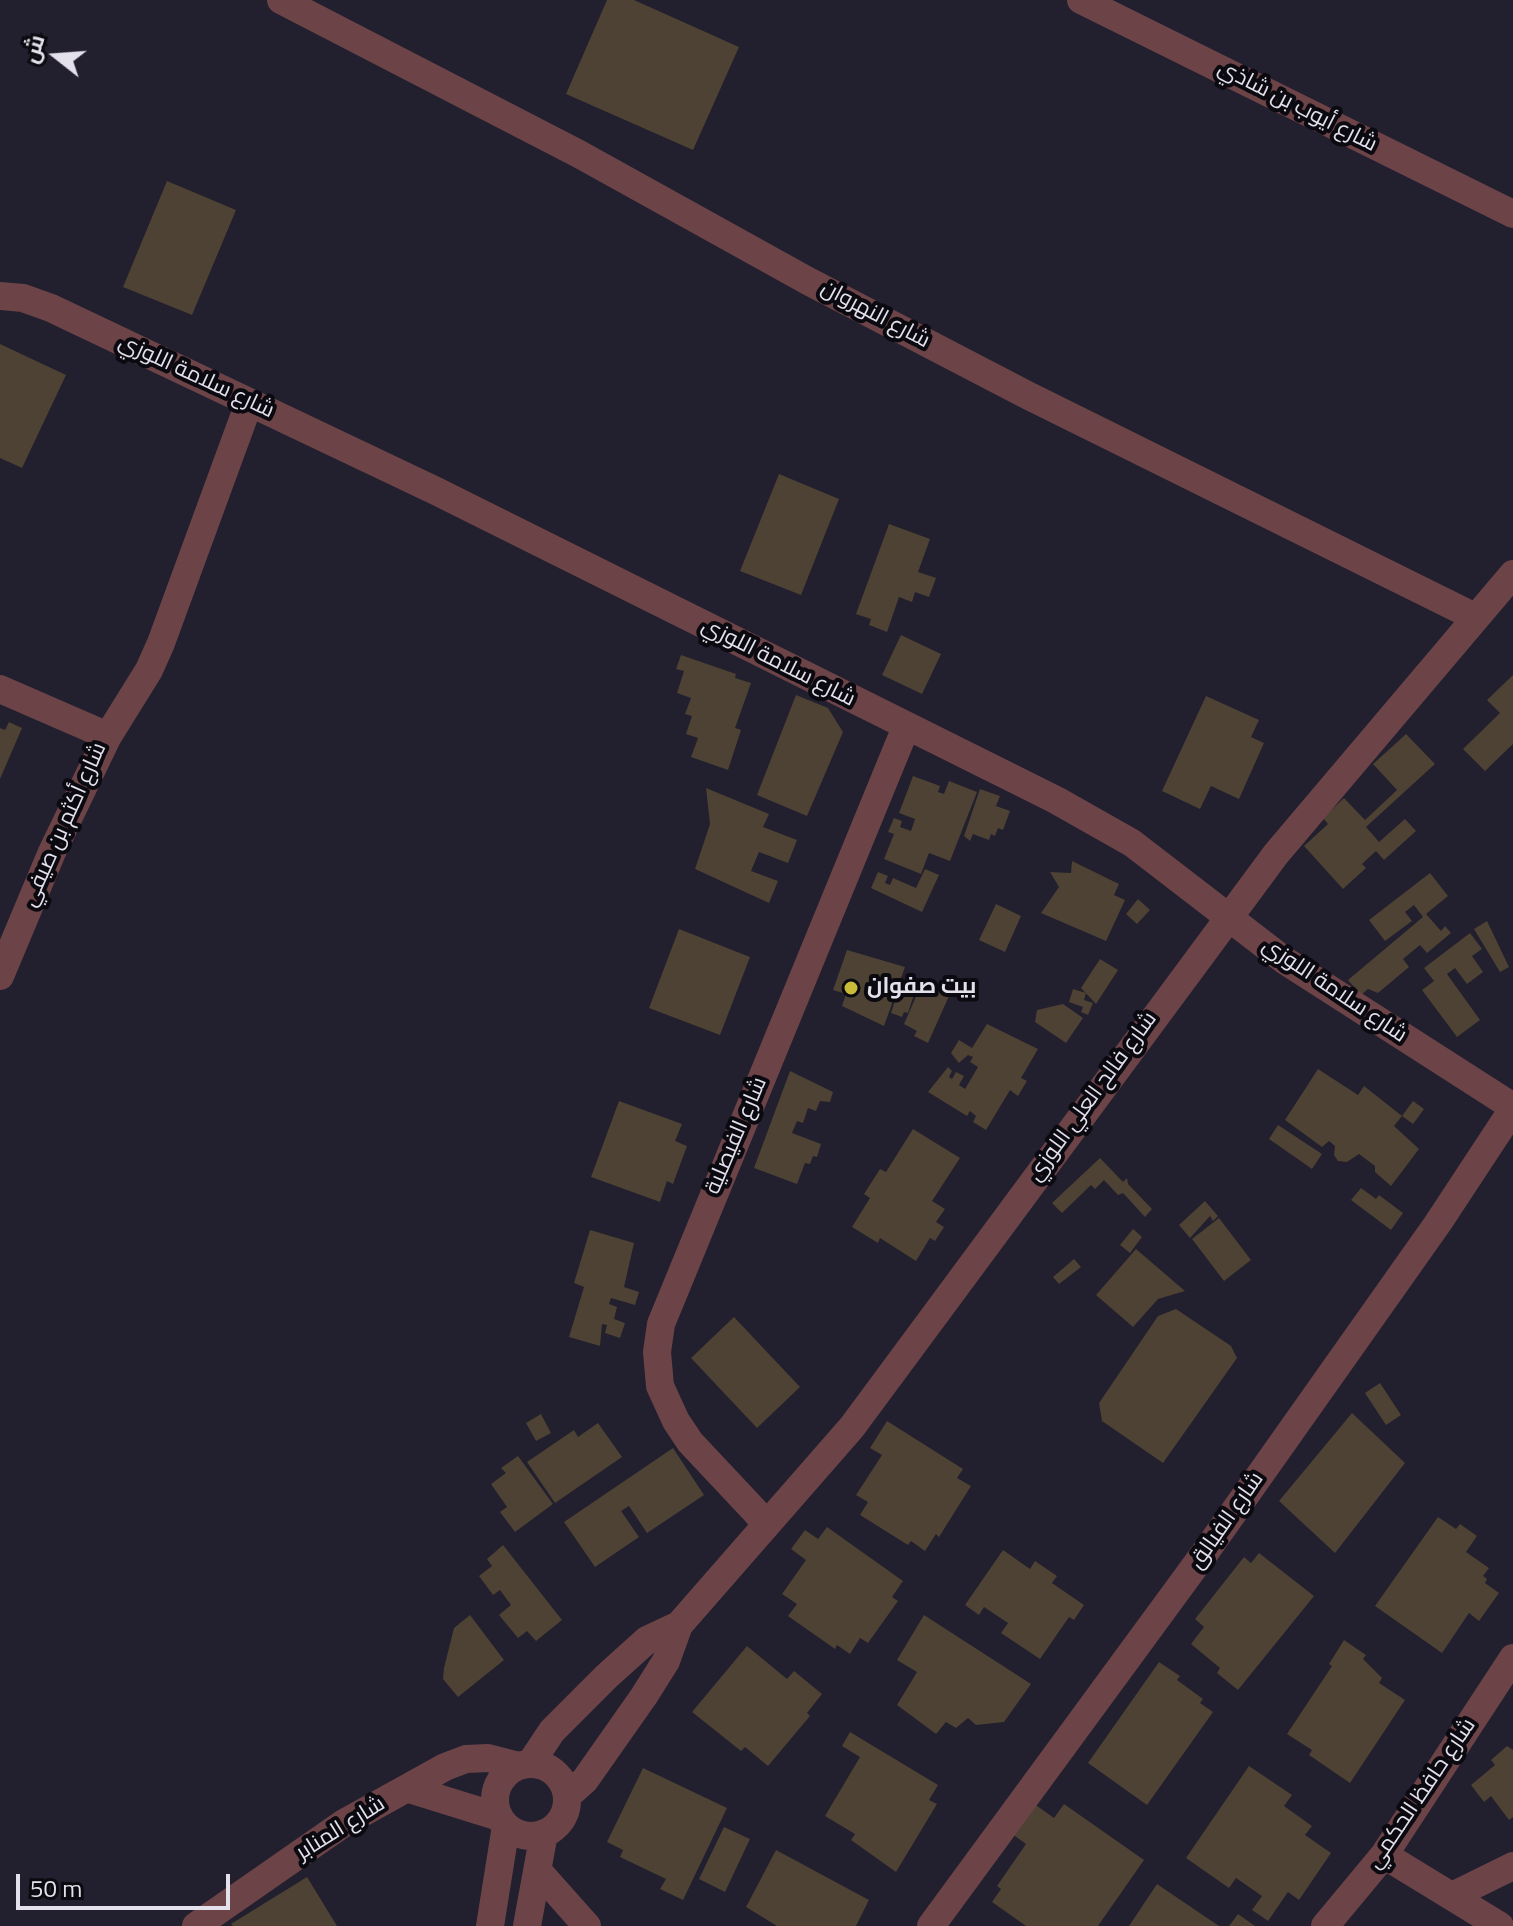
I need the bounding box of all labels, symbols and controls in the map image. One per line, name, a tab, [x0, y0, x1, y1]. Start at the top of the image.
north arrow	[16, 16, 96, 96]
text: ش	[13, 31, 53, 67]
street label: شارع أيوب بن شاذي	[1213, 55, 1381, 159]
street label: شارع النهروان	[816, 275, 934, 355]
street label: شارع سلامة اللوزي	[114, 329, 278, 425]
street label: شارع سلامة اللوزي	[697, 613, 859, 713]
street label: شارع أكثم بن صيفي	[17, 739, 113, 911]
street label: شارع سلامة اللوزي	[1257, 933, 1411, 1049]
place label: بيت صفوان	[867, 975, 976, 1001]
marker: بيت صفوان	[842, 979, 860, 997]
street label: شارع فالح العلي اللوزي	[1023, 1007, 1163, 1187]
street label: شارع الفيصلية	[700, 1073, 774, 1199]
street label: شارع الفيالق	[1184, 1467, 1270, 1575]
street label: شارع حافظ الحكمي	[1362, 1714, 1482, 1874]
street label: شارع المنابر	[292, 1791, 390, 1867]
scale bar	[20, 1858, 234, 1908]
text: 50 m	[30, 1870, 82, 1906]

